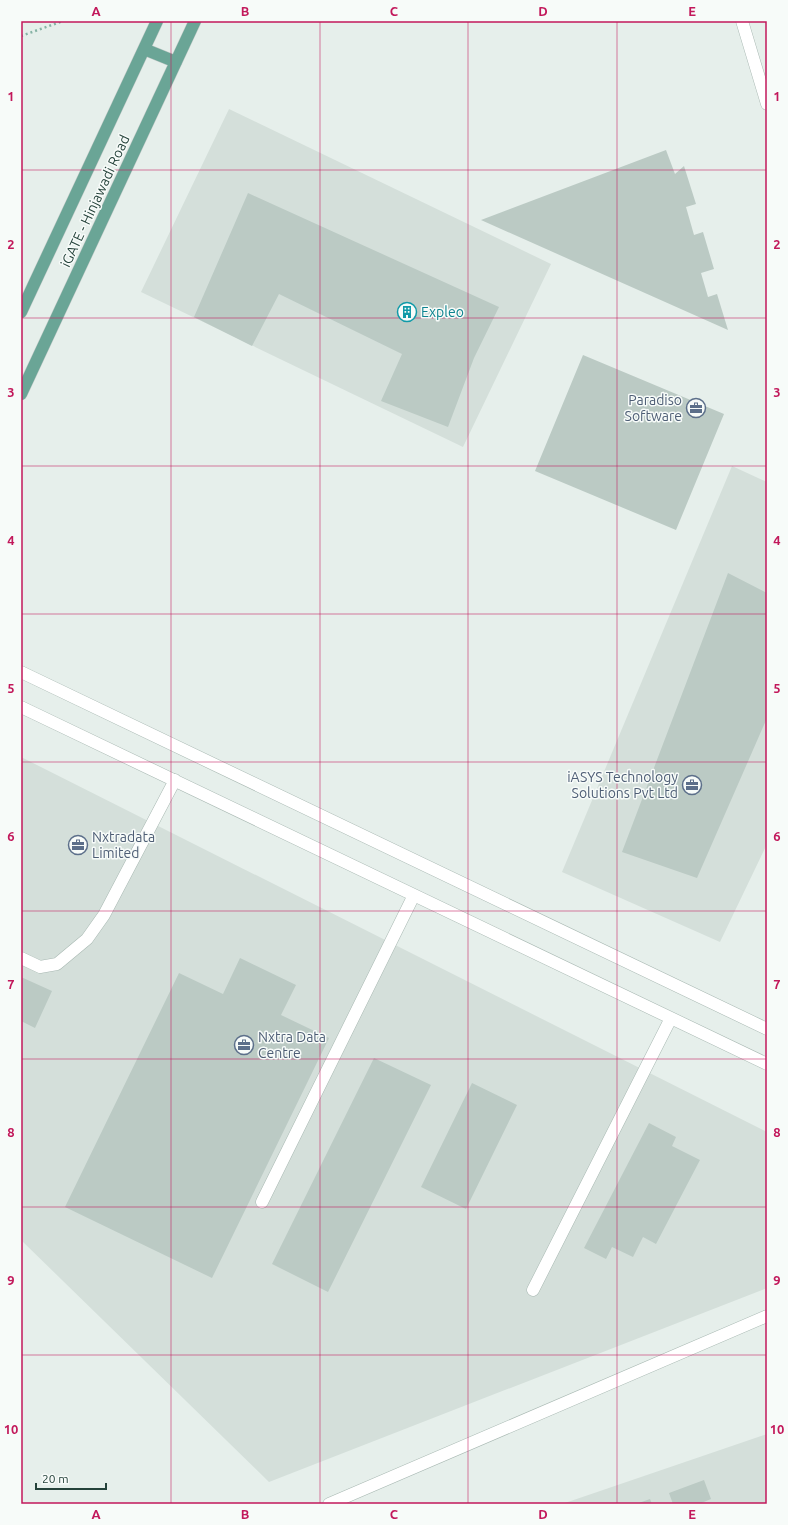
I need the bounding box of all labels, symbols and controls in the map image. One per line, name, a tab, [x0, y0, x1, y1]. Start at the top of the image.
text: A	[91, 4, 101, 18]
text: B	[241, 4, 250, 18]
text: C	[390, 4, 399, 18]
text: D	[538, 4, 548, 18]
text: E	[688, 4, 696, 18]
text: 1	[7, 89, 15, 103]
text: 1	[773, 89, 781, 103]
street label: iGATE - Hinjawadi Road	[57, 132, 133, 270]
text: 2	[7, 237, 15, 251]
text: 2	[773, 237, 781, 251]
building icon: Expleo	[396, 301, 418, 323]
place label: Expleo	[421, 304, 464, 320]
text: 3	[7, 385, 15, 399]
text: 3	[773, 385, 781, 399]
place label: Paradiso Software	[625, 392, 682, 424]
office icon: Paradiso Software	[685, 397, 707, 419]
text: 4	[7, 533, 15, 547]
text: 4	[773, 533, 781, 547]
text: 5	[7, 681, 15, 695]
text: 5	[773, 681, 781, 695]
place label: iASYS Technology Solutions Pvt Ltd	[567, 769, 678, 801]
office icon: iASYS Technology Solutions Pvt Ltd	[681, 774, 703, 796]
text: 6	[7, 829, 15, 843]
place label: Nxtradata Limited	[92, 829, 155, 861]
text: 6	[773, 829, 781, 843]
office icon: Nxtradata Limited	[67, 834, 89, 856]
text: 7	[7, 977, 15, 991]
text: 7	[773, 977, 781, 991]
place label: Nxtra Data Centre	[258, 1029, 326, 1061]
office icon: Nxtra Data Centre	[233, 1034, 255, 1056]
text: 8	[7, 1125, 15, 1139]
text: 8	[773, 1125, 781, 1139]
text: 9	[7, 1273, 15, 1287]
text: 9	[773, 1273, 781, 1287]
text: 10	[4, 1422, 18, 1436]
text: 10	[770, 1422, 784, 1436]
scale bar	[36, 1465, 106, 1491]
text: 20 m	[42, 1472, 69, 1485]
text: A	[91, 1507, 101, 1521]
text: B	[241, 1507, 250, 1521]
text: C	[390, 1507, 399, 1521]
text: D	[538, 1507, 548, 1521]
text: E	[688, 1507, 696, 1521]

